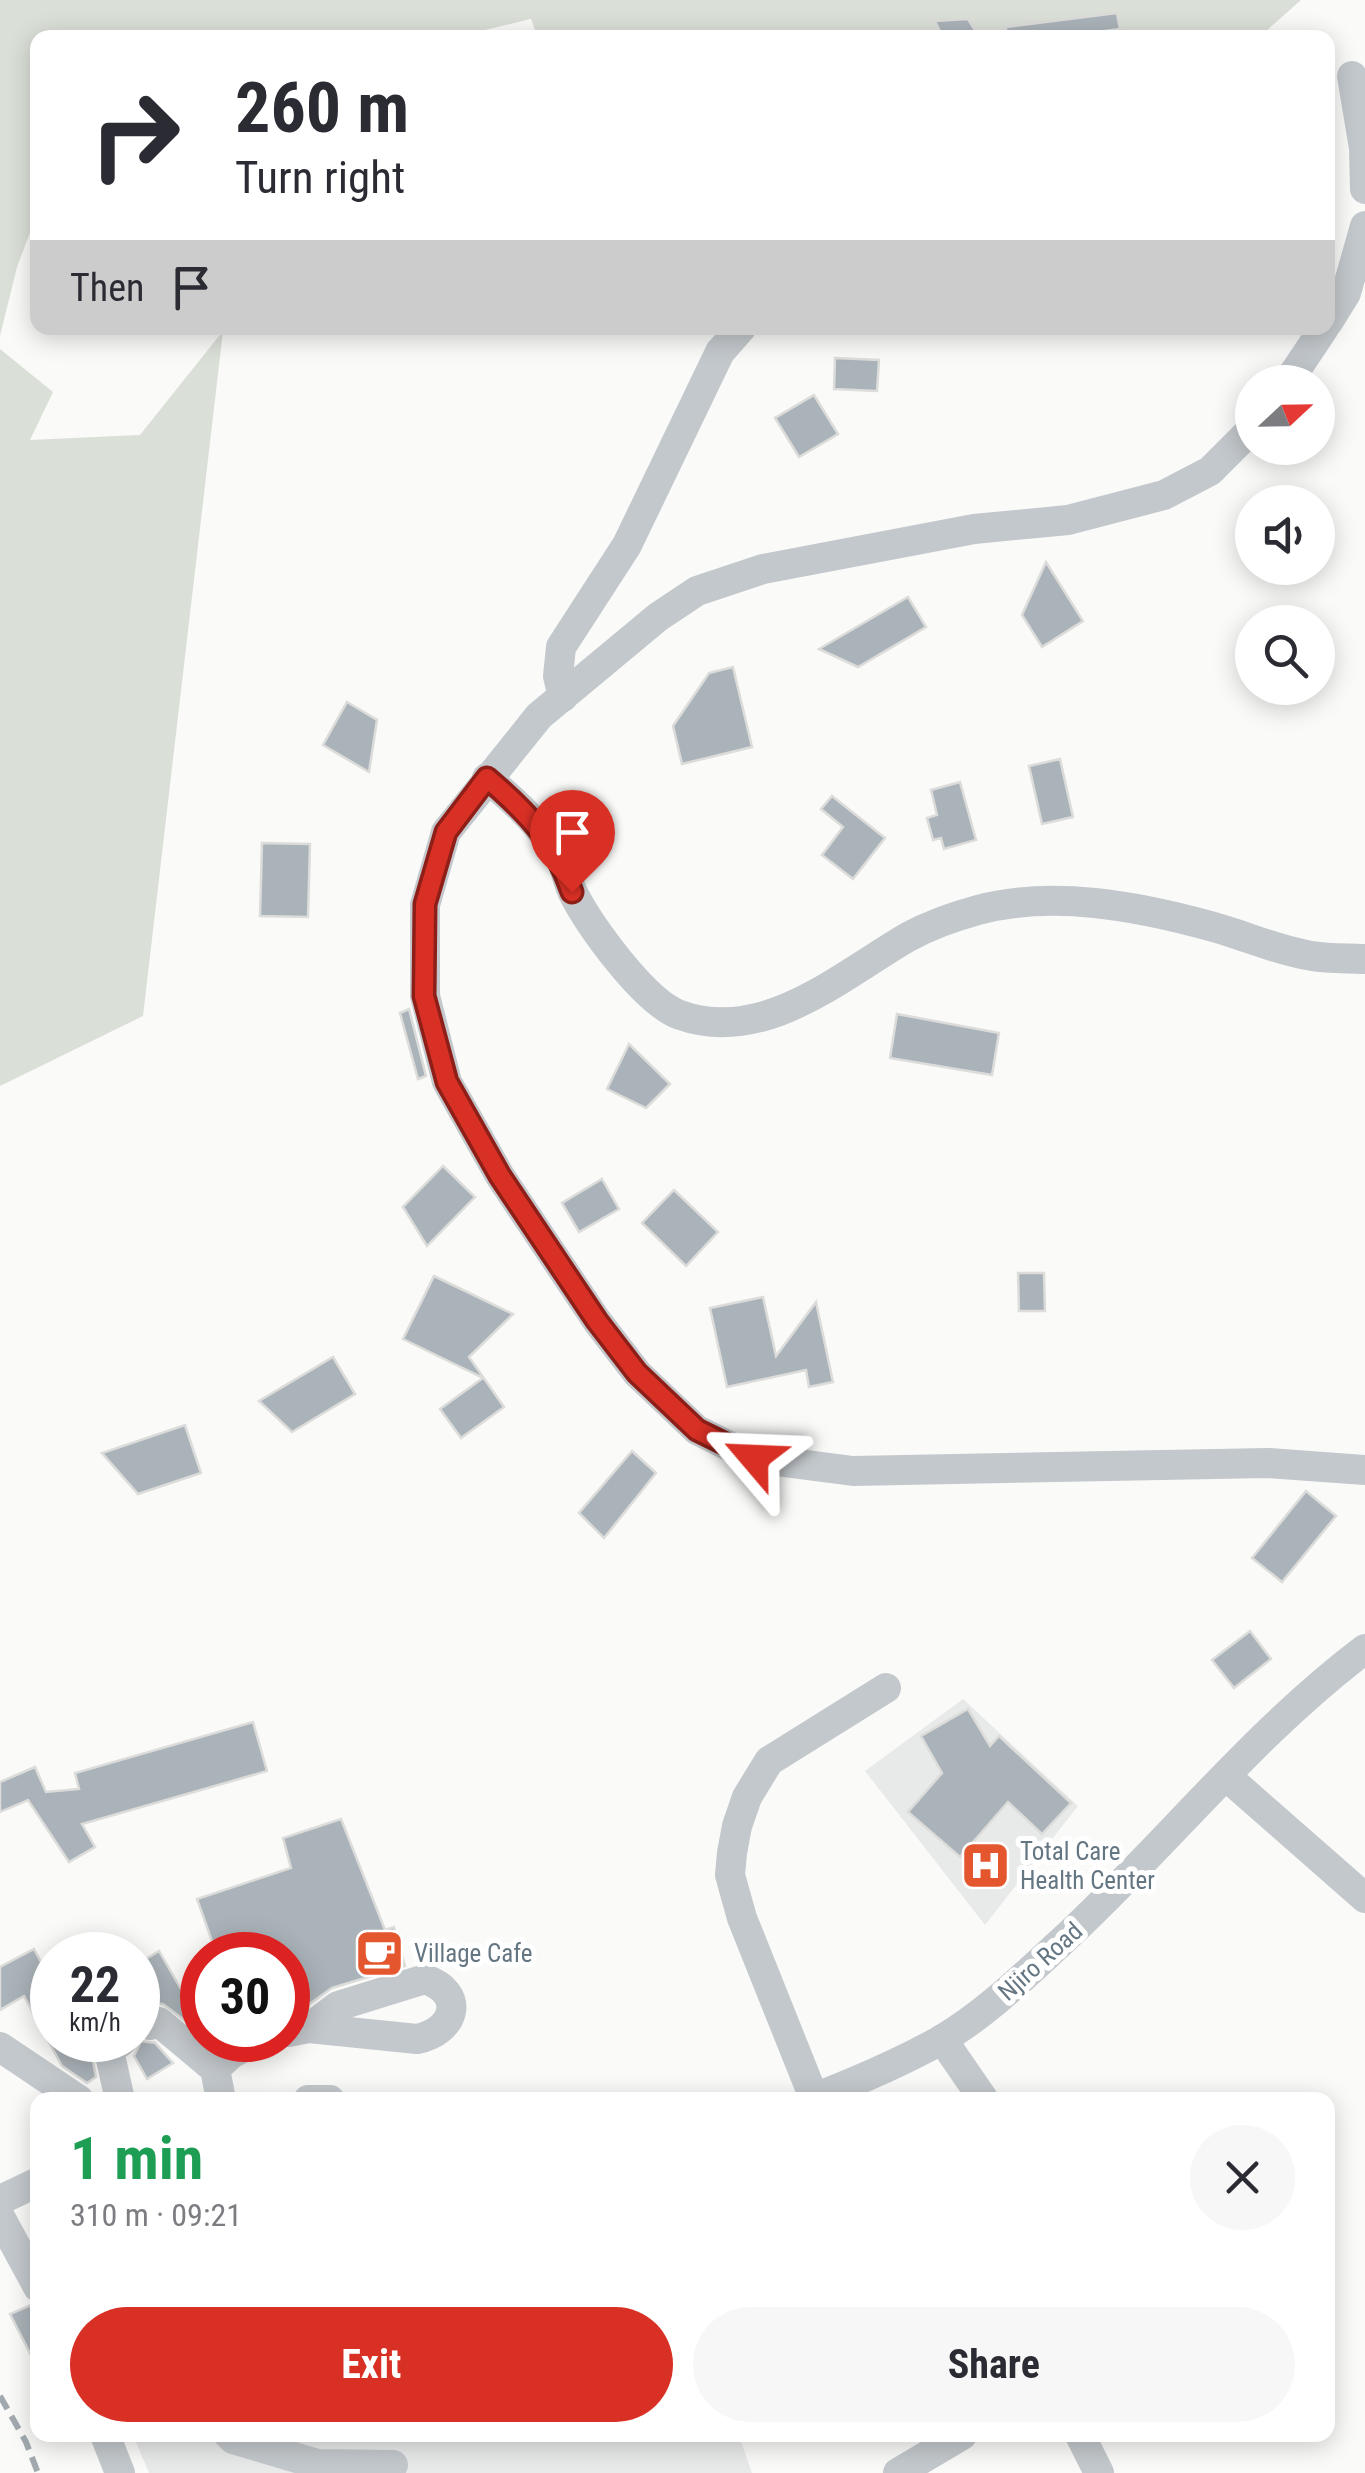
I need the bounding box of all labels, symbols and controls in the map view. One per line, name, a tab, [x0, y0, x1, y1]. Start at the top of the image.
text: 260 m	[235, 67, 409, 149]
icon: right	[70, 70, 200, 200]
text: Turn right	[235, 151, 405, 204]
icon: arrive	[164, 260, 219, 315]
text: Then	[70, 266, 144, 310]
north arrow	[1235, 365, 1335, 465]
map controls	[1235, 365, 1335, 705]
button: sound	[1235, 485, 1335, 585]
button: search	[1235, 605, 1335, 705]
pin	[530, 790, 615, 893]
icon: arrive	[545, 805, 600, 860]
position arrow	[702, 1406, 806, 1510]
place label: Total Care Health Center	[1020, 1837, 1155, 1895]
hospital icon: Total Care Health Center	[959, 1839, 1011, 1891]
street label: Njiro Road	[992, 1916, 1088, 2007]
cafe icon: Village Cafe	[353, 1927, 405, 1979]
speed limit sign: 30	[180, 1932, 310, 2062]
place label: Village Cafe	[414, 1939, 532, 1968]
text: 22	[70, 1956, 120, 2014]
text: km/h	[69, 2008, 121, 2037]
text: 1 min	[70, 2123, 203, 2194]
button: close	[1190, 2125, 1295, 2230]
text: 310 m · 09:21	[70, 2196, 242, 2234]
button: Exit	[70, 2307, 673, 2422]
button: Share	[693, 2307, 1295, 2422]

